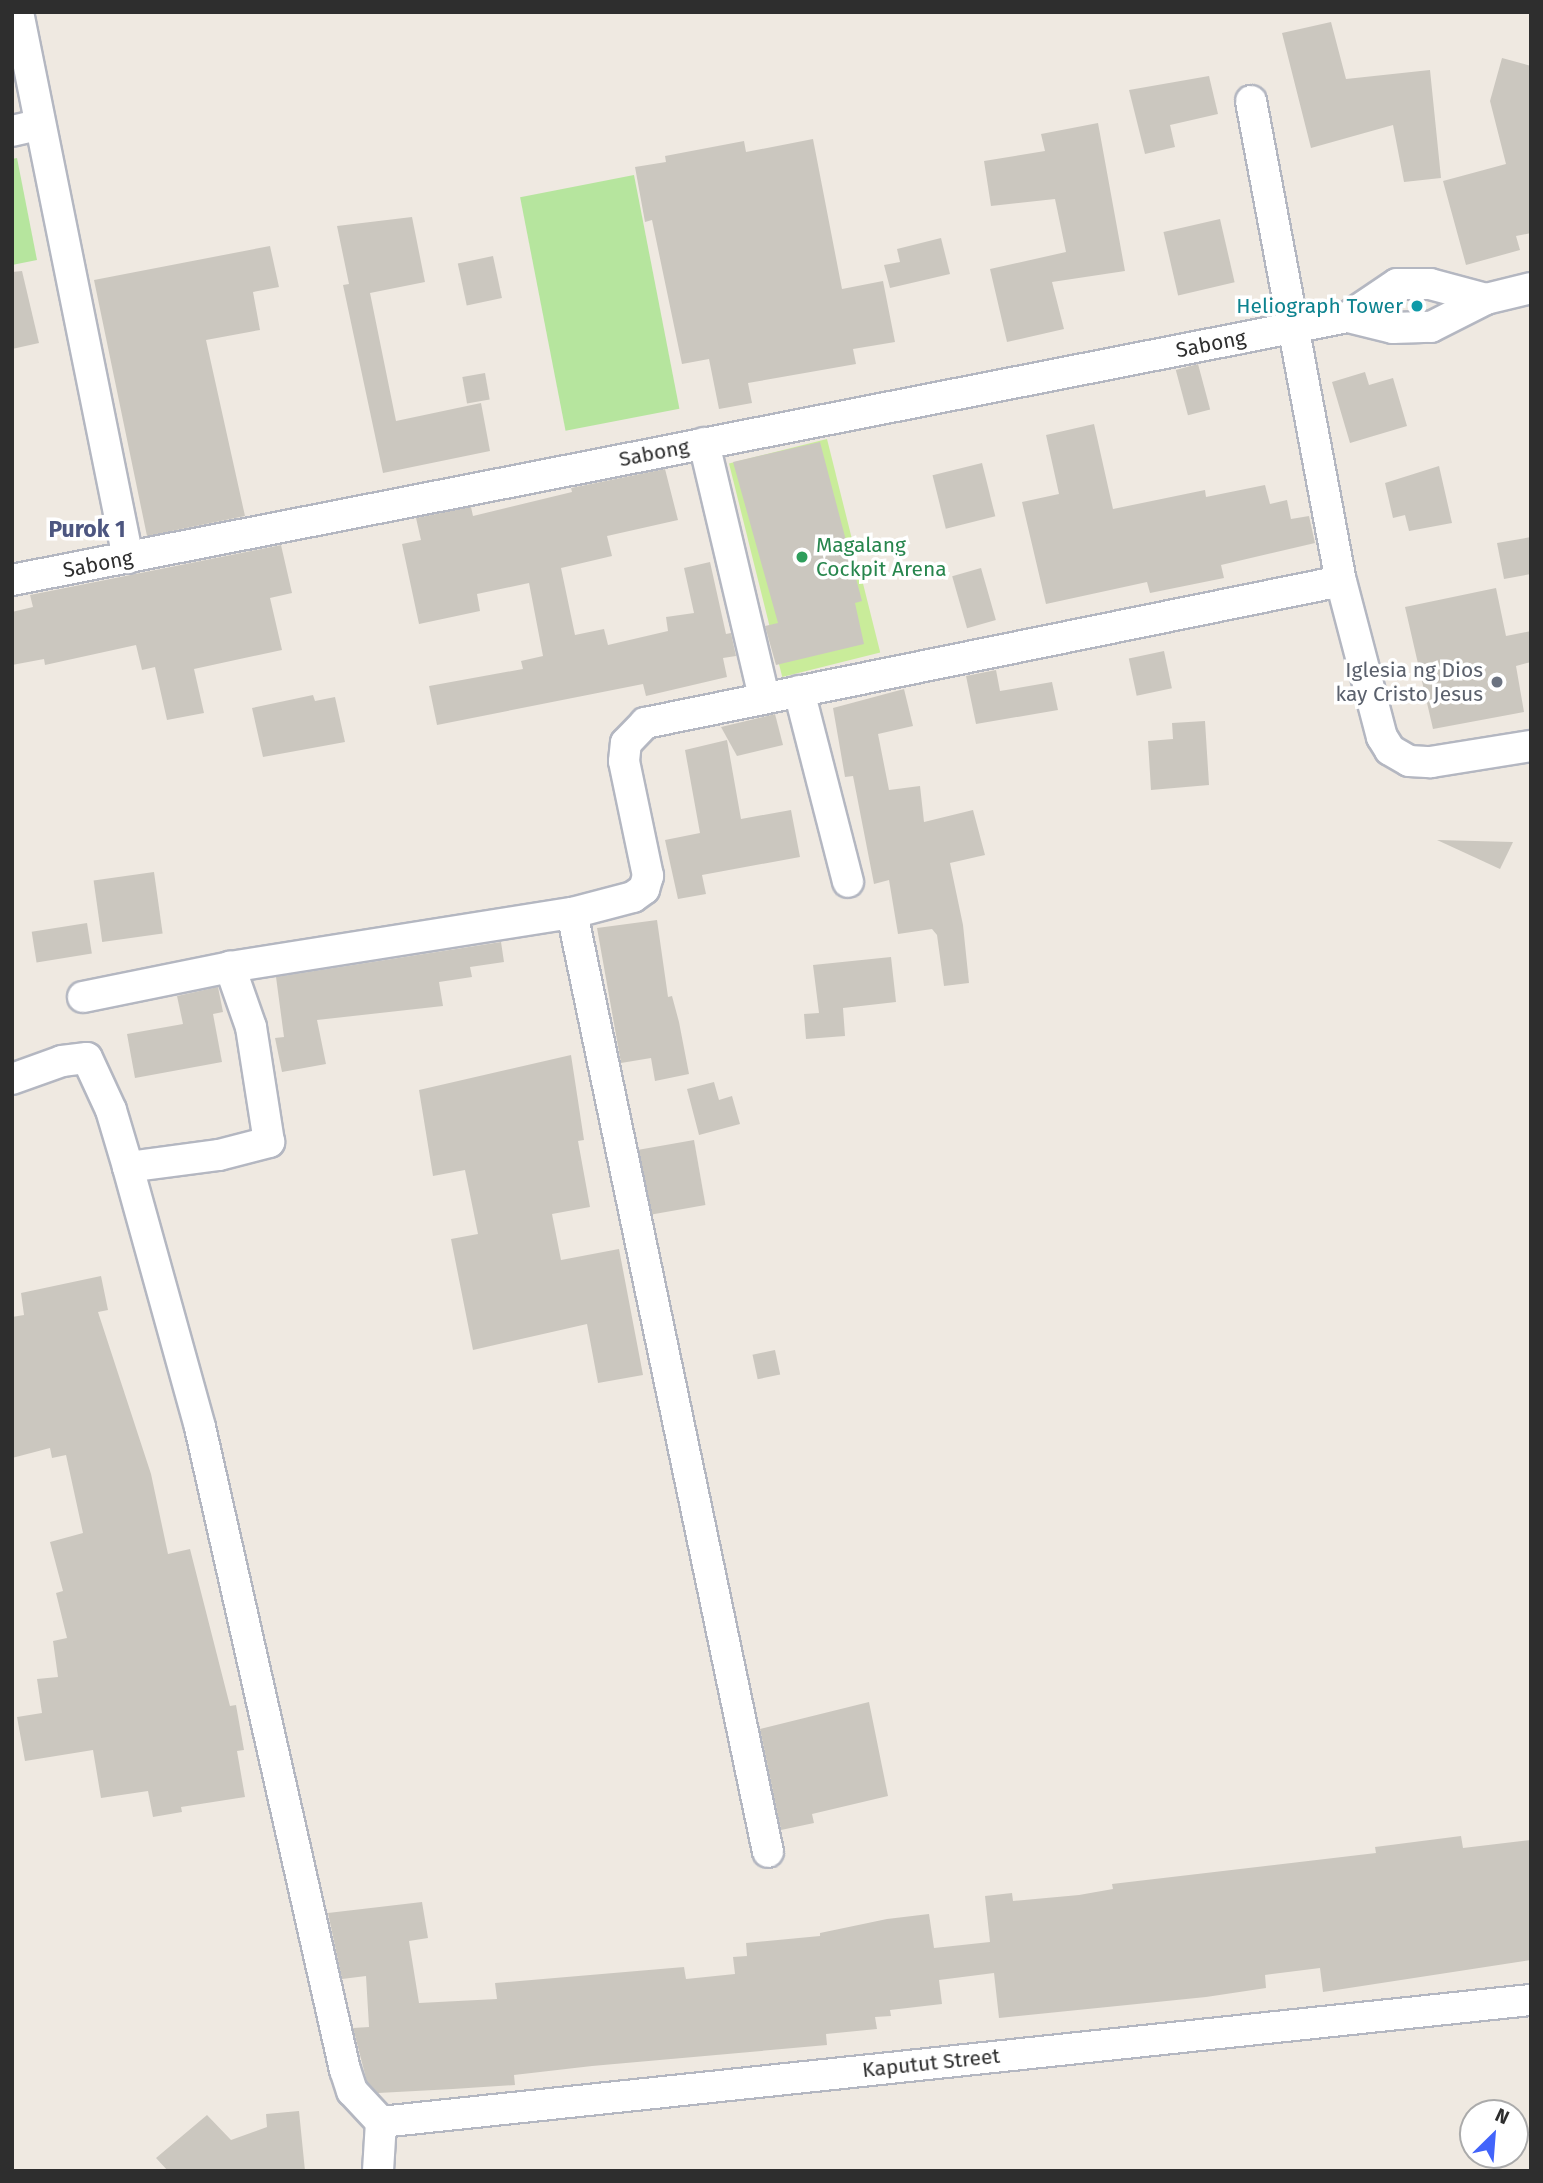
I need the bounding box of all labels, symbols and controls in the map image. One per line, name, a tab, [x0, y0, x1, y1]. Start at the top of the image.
place label: Heliograph Tower	[1236, 293, 1403, 319]
marker: Heliograph Tower	[1409, 298, 1425, 314]
street label: Sabong	[1174, 325, 1248, 363]
street label: Sabong	[617, 434, 691, 472]
district label: Purok 1	[48, 515, 126, 543]
place label: Magalang Cockpit Arena	[816, 532, 947, 582]
street label: Sabong	[61, 545, 135, 583]
marker: Magalang Cockpit Arena	[794, 549, 810, 565]
place label: Iglesia ng Dios kay Cristo Jesus	[1335, 657, 1483, 707]
marker: Iglesia ng Dios kay Cristo Jesus	[1489, 674, 1505, 690]
street label: Kaputut Street	[861, 2043, 1001, 2083]
north arrow	[1459, 2099, 1529, 2169]
text: N	[1492, 2103, 1513, 2129]

